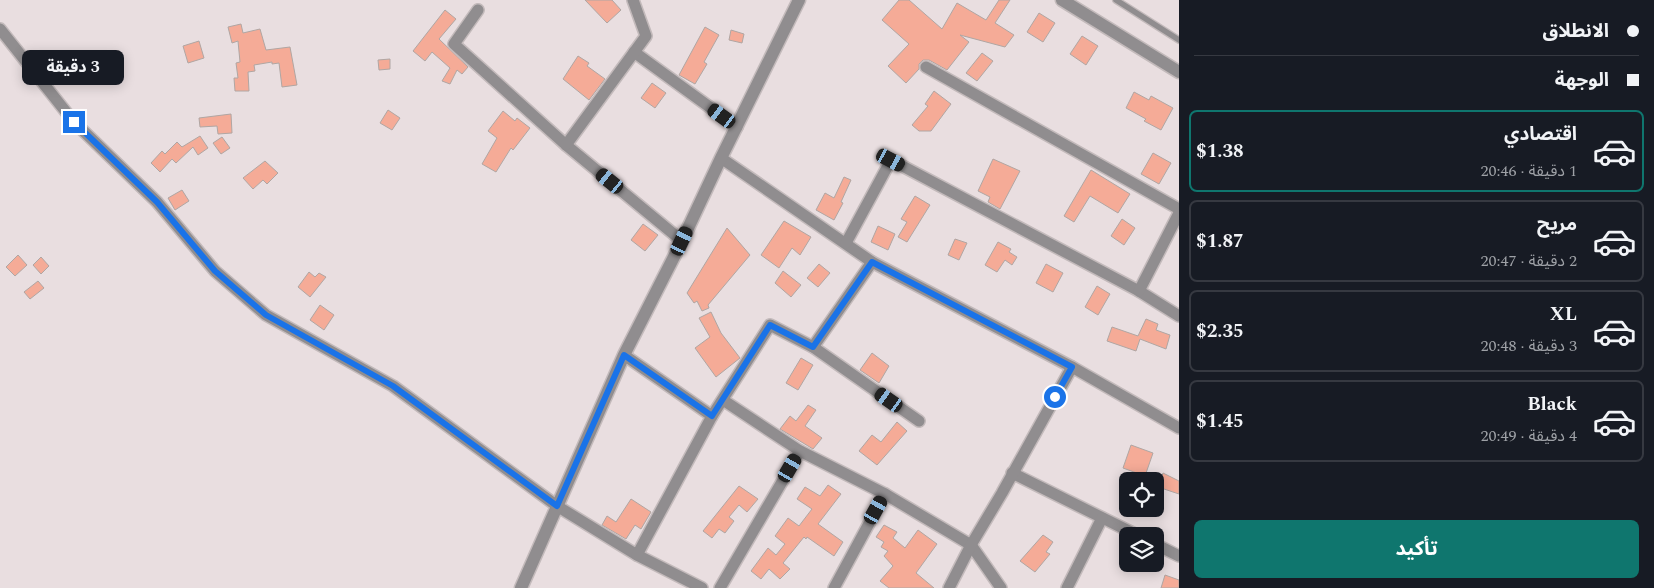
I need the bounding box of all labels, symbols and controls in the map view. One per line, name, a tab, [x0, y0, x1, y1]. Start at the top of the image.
text: الانطلاق	[1543, 17, 1609, 46]
callout: 3 دقيقة	[23, 49, 125, 84]
text: 3 دقيقة	[46, 55, 100, 79]
text: الوجهة	[1555, 66, 1609, 95]
car	[705, 101, 738, 131]
route end	[63, 111, 85, 133]
text: اقتصادي	[1504, 120, 1577, 149]
icon: car	[1592, 129, 1637, 174]
text: $1.38	[1196, 137, 1244, 166]
car	[874, 146, 907, 174]
text: 1 دقيقة · 20:46	[1481, 159, 1577, 183]
car	[593, 166, 626, 196]
text: مريح	[1537, 210, 1577, 239]
icon: car	[1592, 219, 1637, 264]
car	[668, 224, 695, 258]
text: $1.87	[1196, 227, 1244, 256]
text: 2 دقيقة · 20:47	[1481, 249, 1577, 273]
text: XL	[1550, 300, 1577, 329]
icon: car	[1592, 309, 1637, 354]
text: $2.35	[1196, 317, 1244, 346]
text: 3 دقيقة · 20:48	[1481, 334, 1577, 358]
car	[872, 385, 905, 415]
route start	[1044, 386, 1066, 408]
text: Black	[1527, 390, 1577, 419]
icon: car	[1592, 399, 1637, 444]
text: $1.45	[1196, 407, 1244, 436]
text: 4 دقيقة · 20:49	[1481, 424, 1577, 448]
car	[776, 451, 803, 485]
map controls	[1119, 472, 1164, 572]
button: locate	[1119, 472, 1164, 517]
car	[862, 493, 889, 527]
button: تأكيد	[1194, 520, 1639, 578]
button: layers	[1119, 527, 1164, 572]

